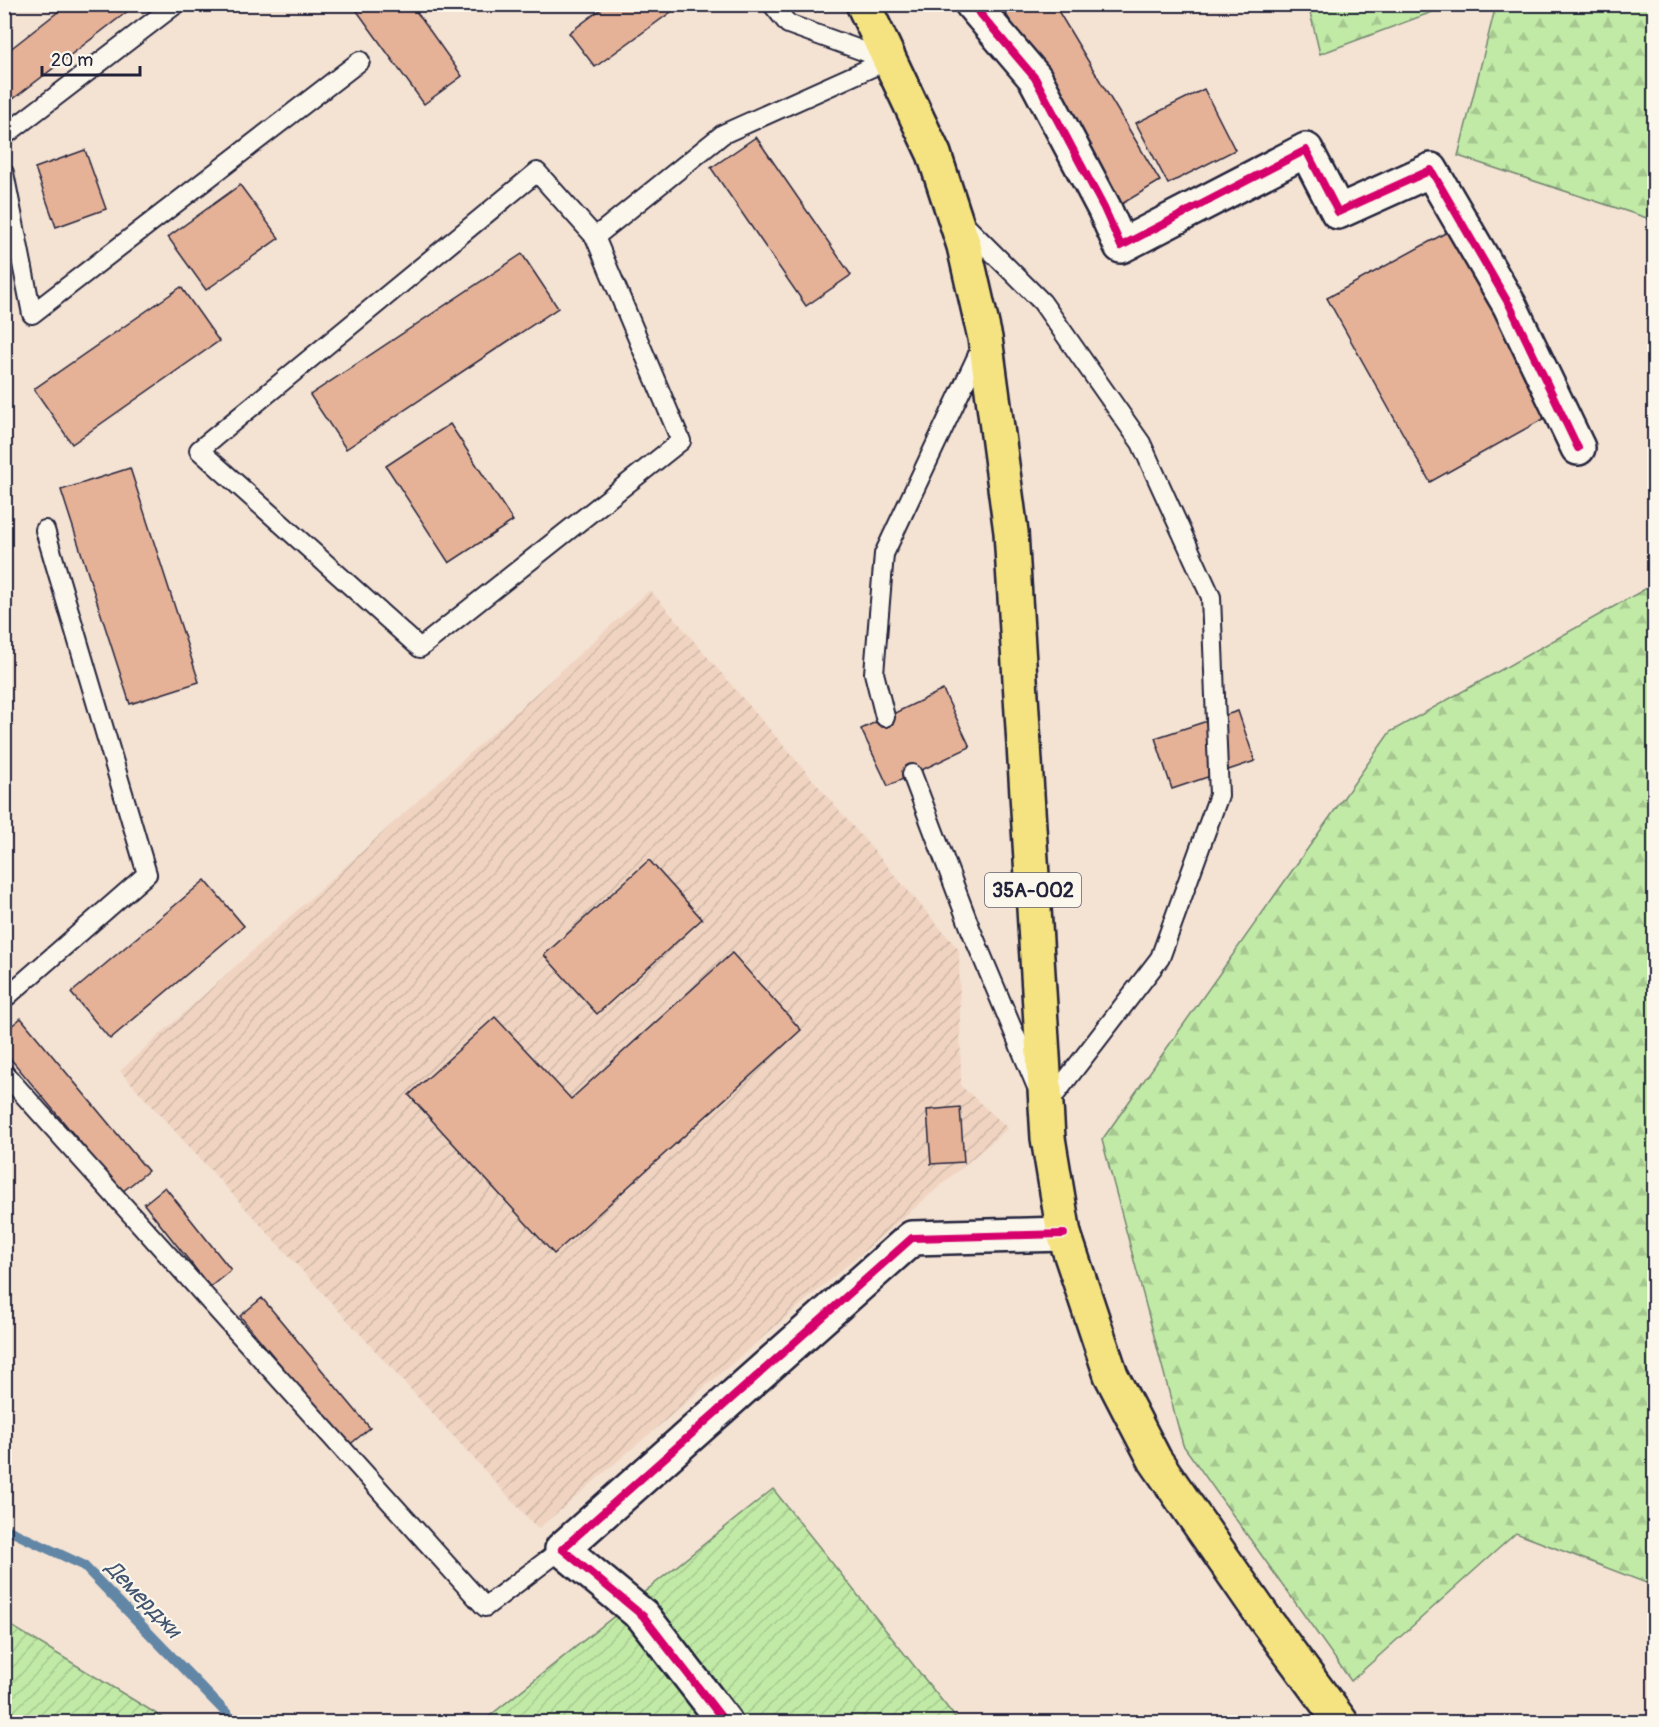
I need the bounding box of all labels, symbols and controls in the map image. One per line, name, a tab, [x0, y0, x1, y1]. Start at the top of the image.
scale bar	[42, 39, 140, 77]
text: 20 m	[51, 49, 93, 72]
road number: 35А-002	[985, 873, 1081, 907]
water label: Демерджи	[99, 1554, 188, 1645]

